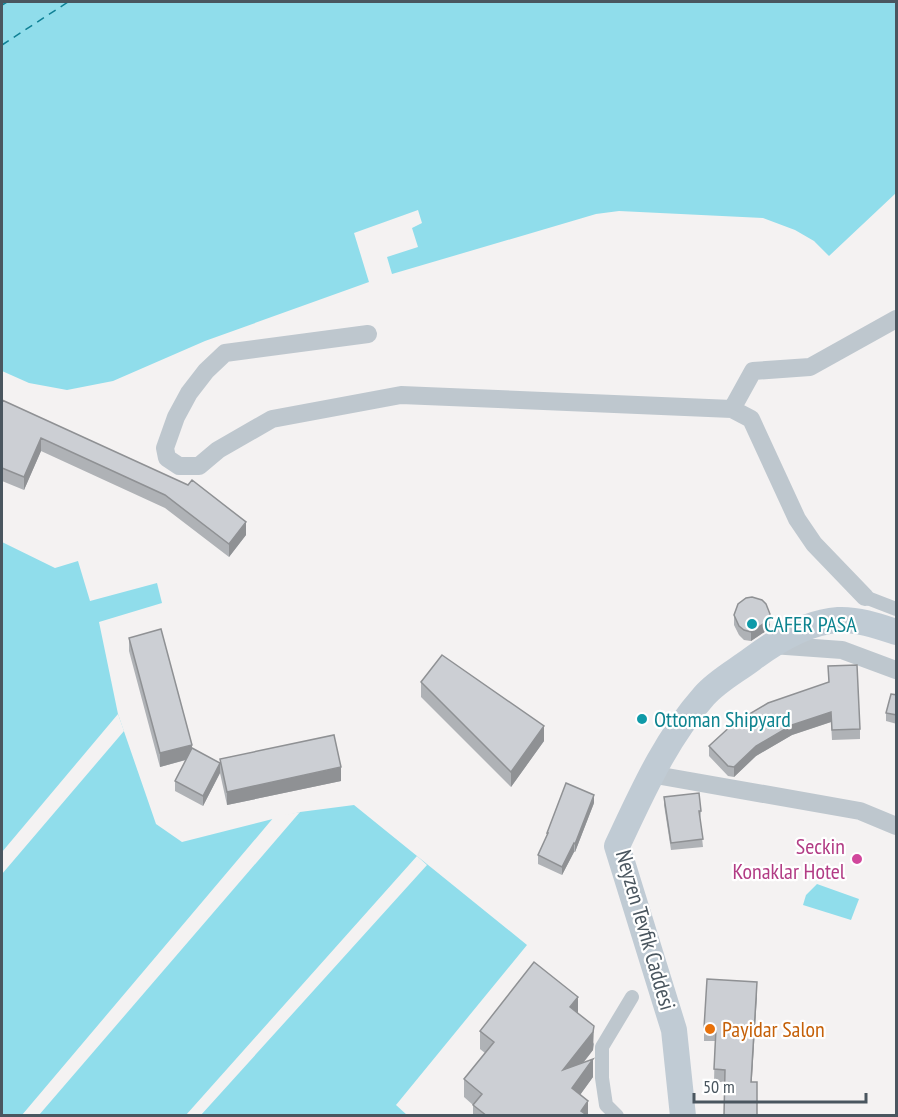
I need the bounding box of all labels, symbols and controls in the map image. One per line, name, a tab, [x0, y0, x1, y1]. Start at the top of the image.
place label: CAFER PASA	[764, 610, 857, 638]
marker: CAFER PASA	[745, 617, 759, 631]
place label: Ottoman Shipyard	[654, 705, 791, 733]
marker: Ottoman Shipyard	[635, 712, 649, 726]
place label: Seckin Konaklar Hotel	[733, 832, 846, 885]
street label: Neyzen Tevfik Caddesi	[610, 847, 682, 1013]
marker: Seckin Konaklar Hotel	[850, 852, 864, 866]
place label: Payidar Salon	[722, 1015, 825, 1043]
marker: Payidar Salon	[703, 1022, 717, 1036]
scale bar	[694, 1066, 866, 1104]
text: 50 m	[703, 1075, 735, 1098]

